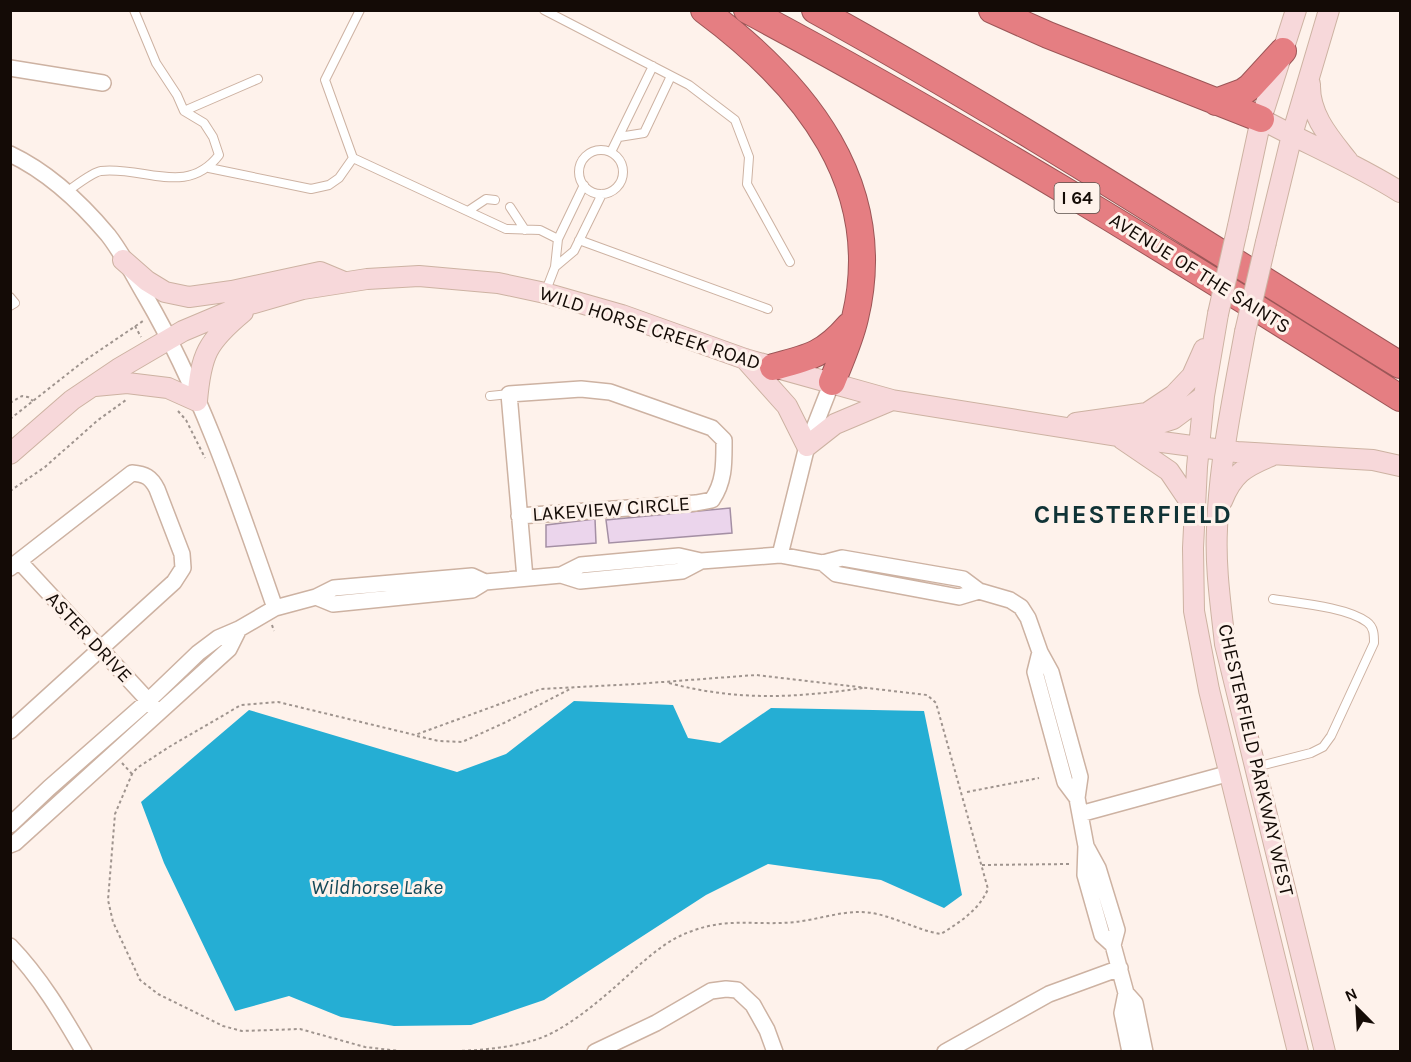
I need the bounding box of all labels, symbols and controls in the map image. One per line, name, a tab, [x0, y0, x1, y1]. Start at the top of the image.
road number: I 64	[1054, 183, 1100, 213]
street label: AVENUE OF THE SAINTS	[1105, 208, 1295, 338]
street label: WILD HORSE CREEK ROAD	[537, 281, 763, 375]
street label: LAKEVIEW CIRCLE	[531, 492, 691, 526]
district label: CHESTERFIELD	[1034, 499, 1232, 530]
street label: ASTER DRIVE	[41, 587, 137, 687]
street label: CHESTERFIELD PARKWAY WEST	[1213, 622, 1299, 898]
water label: Wildhorse Lake	[311, 875, 443, 899]
north arrow	[1327, 978, 1387, 1038]
text: N	[1342, 984, 1360, 1006]

